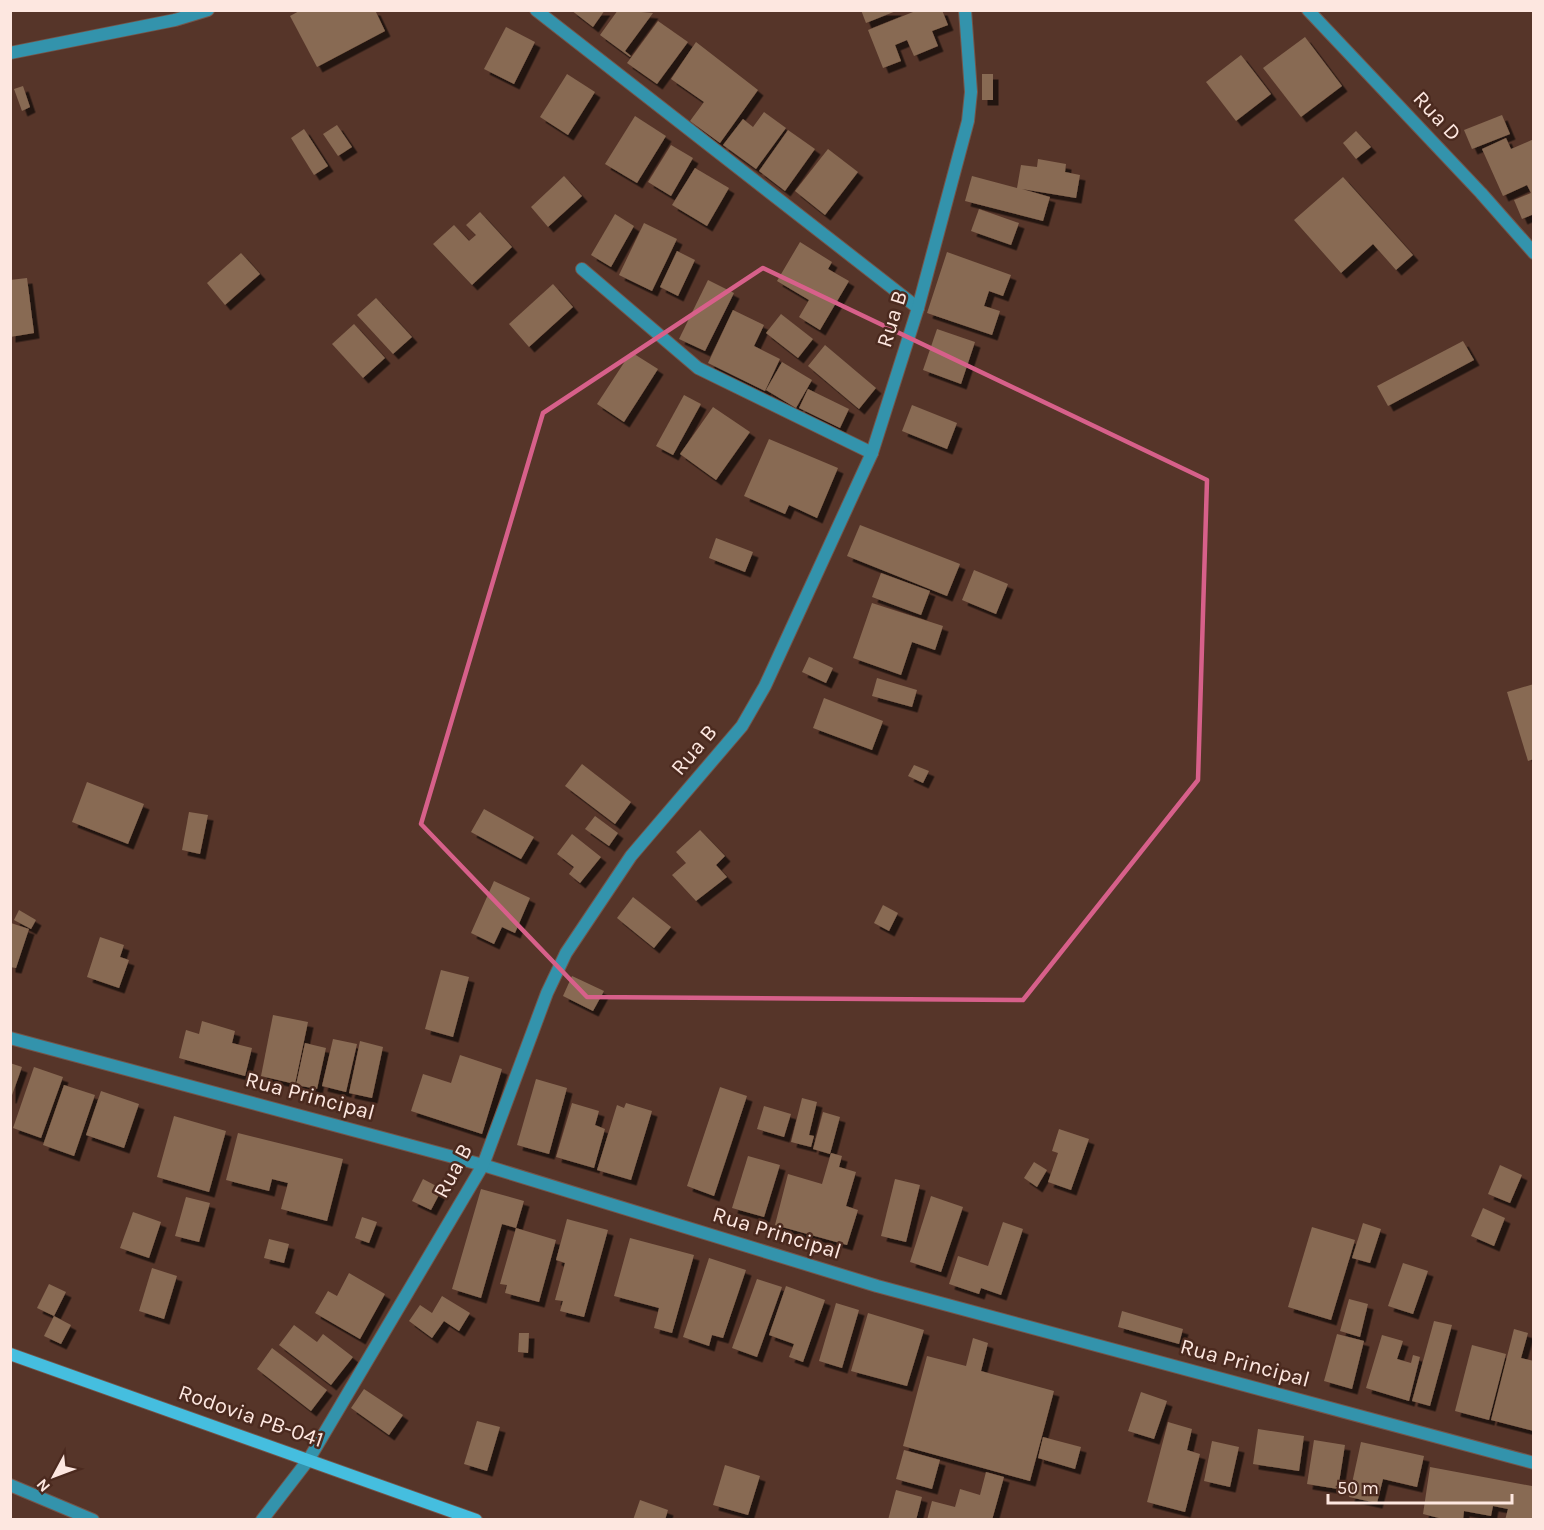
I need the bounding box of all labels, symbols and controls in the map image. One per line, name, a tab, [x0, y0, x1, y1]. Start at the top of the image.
street label: Rua D	[1407, 86, 1467, 146]
street label: Rua B	[871, 288, 913, 350]
street label: Rua B	[665, 720, 723, 780]
street label: Rua Principal	[242, 1066, 378, 1126]
street label: Rua B	[428, 1139, 478, 1203]
street label: Rua Principal	[710, 1201, 844, 1265]
street label: Rua Principal	[1177, 1333, 1313, 1393]
street label: Rodovia PB-041	[175, 1379, 327, 1453]
north arrow	[24, 1446, 84, 1506]
scale bar	[1328, 1467, 1512, 1505]
text: N	[32, 1475, 54, 1496]
text: 50 m	[1337, 1477, 1379, 1499]

